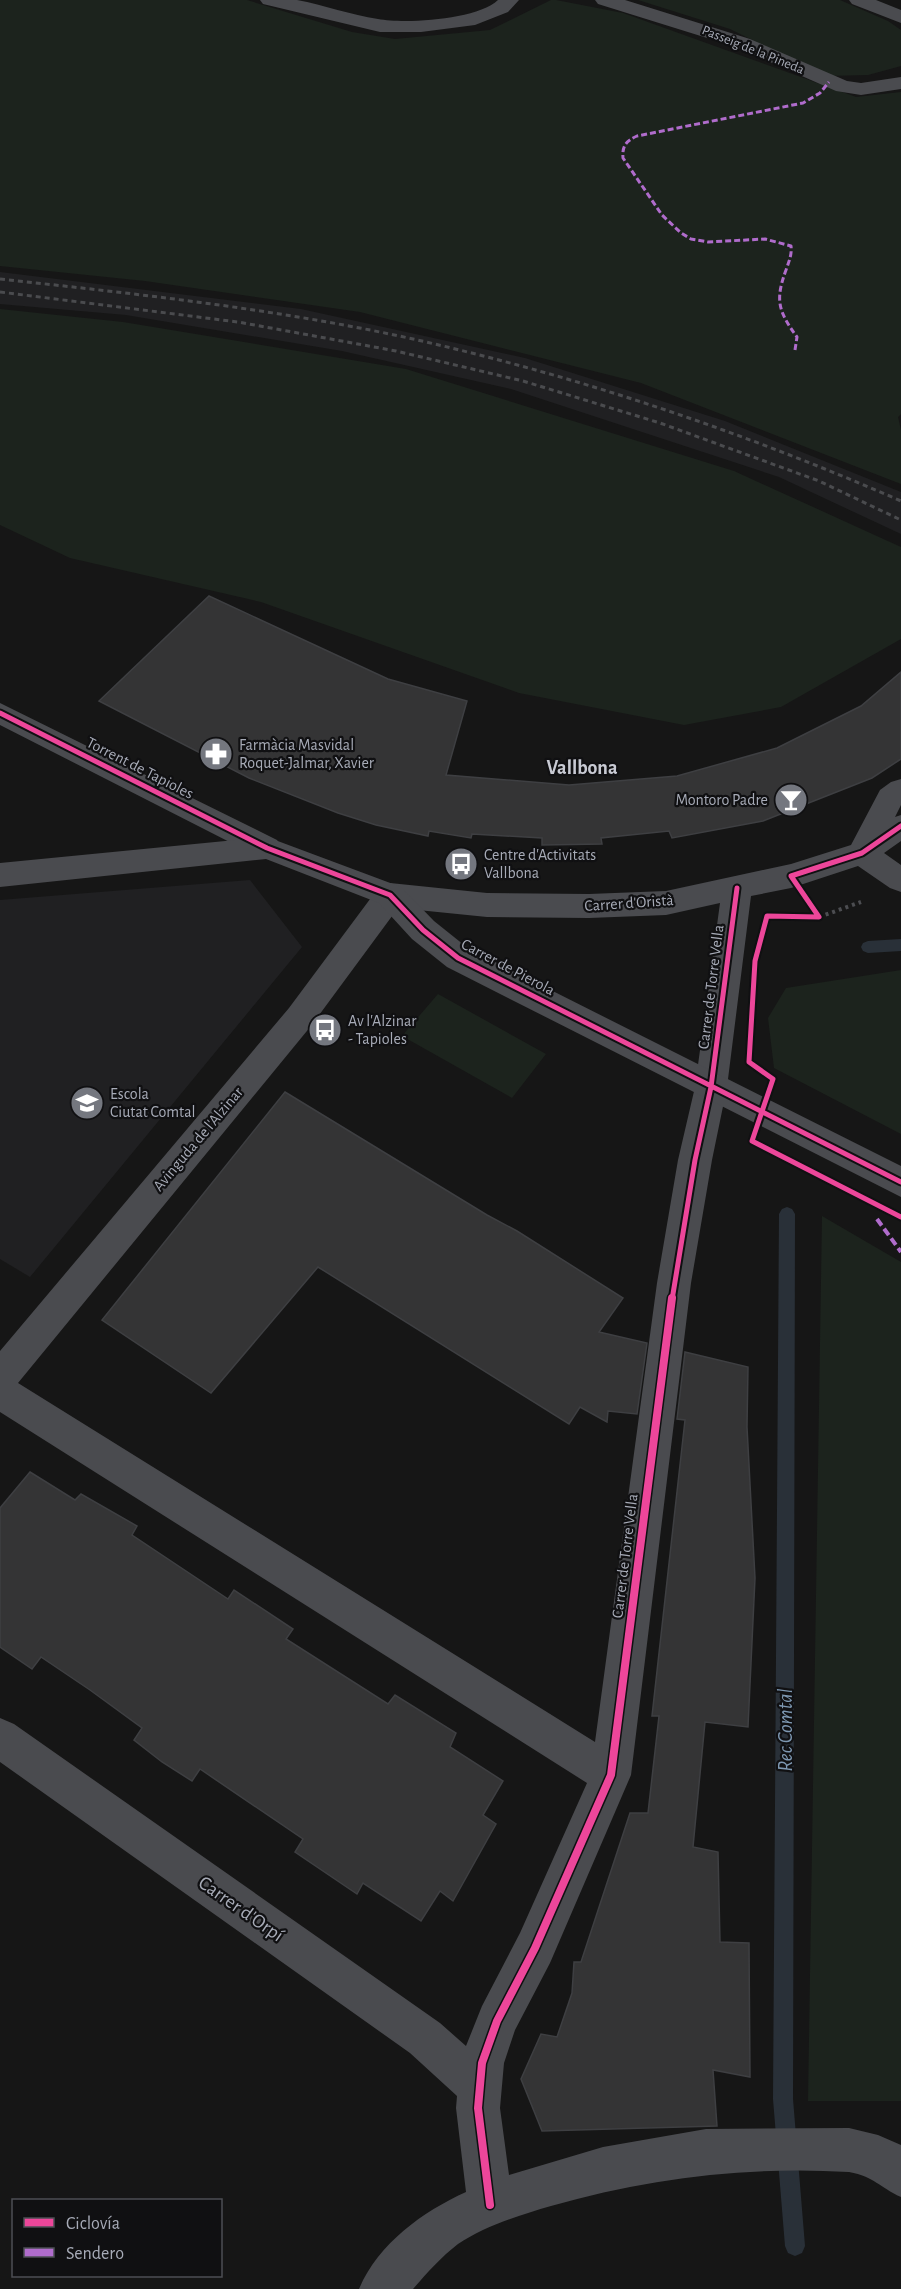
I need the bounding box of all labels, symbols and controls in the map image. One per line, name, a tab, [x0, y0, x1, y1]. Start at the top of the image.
street label: Passeig de la Pineda	[700, 23, 807, 77]
street label: Torrent de Tapioles	[84, 734, 196, 802]
pharmacy icon: Farmàcia Masvidal Roquet-Jalmar, Xavier	[198, 736, 234, 772]
place label: Farmàcia Masvidal Roquet-Jalmar, Xavier	[239, 737, 375, 771]
district label: Vallbona	[546, 758, 618, 778]
bar icon: Montoro Padre	[773, 782, 809, 818]
place label: Montoro Padre	[675, 792, 768, 808]
bus stop icon: Centre d'Activitats Vallbona	[443, 846, 479, 882]
place label: Centre d'Activitats Vallbona	[484, 847, 596, 881]
street label: Carrer d'Oristà	[584, 892, 674, 914]
street label: Carrer de Torre Vella	[695, 924, 727, 1050]
street label: Carrer de Pierola	[459, 936, 557, 998]
bus stop icon: Av l'Alzinar - Tapioles	[307, 1012, 343, 1048]
place label: Av l'Alzinar - Tapioles	[348, 1013, 417, 1047]
street label: Avinguda de l'Alzinar	[150, 1083, 247, 1194]
school or university icon: Escola Ciutat Comtal	[69, 1085, 105, 1121]
place label: Escola Ciutat Comtal	[110, 1086, 196, 1120]
street label: Carrer de Torre Vella	[609, 1493, 641, 1619]
water label: Rec Comtal	[775, 1688, 796, 1772]
street label: Carrer d'Orpí	[195, 1872, 287, 1946]
legend	[12, 2199, 222, 2277]
text: Ciclovía	[66, 2215, 120, 2233]
text: Sendero	[66, 2245, 124, 2263]

